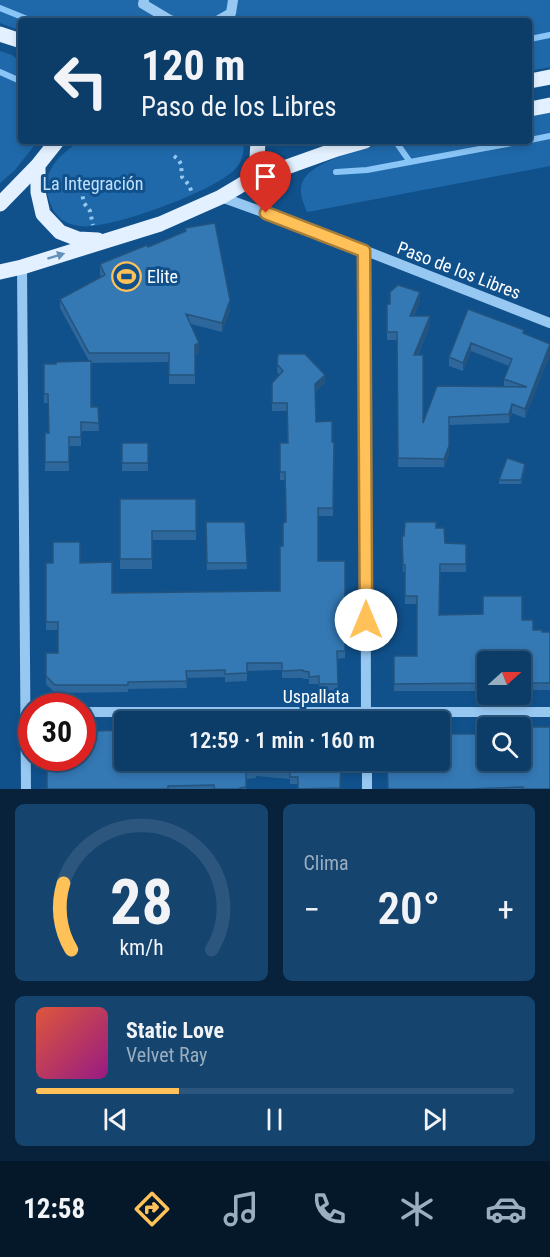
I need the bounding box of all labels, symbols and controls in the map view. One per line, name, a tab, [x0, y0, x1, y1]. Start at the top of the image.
text: 120 m	[141, 41, 246, 90]
icon: left	[42, 42, 120, 120]
text: Paso de los Libres	[141, 91, 337, 123]
pin	[240, 151, 291, 213]
icon: arrive	[249, 160, 282, 193]
park label: La Integración	[42, 173, 144, 194]
street label: Paso de los Libres	[394, 237, 524, 303]
one-way arrow	[47, 251, 65, 260]
sports icon: Elite	[110, 260, 142, 292]
place label: Elite	[147, 266, 178, 287]
position arrow	[334, 588, 398, 652]
north arrow	[477, 651, 531, 705]
map controls	[477, 651, 531, 771]
street label: Uspallata	[283, 686, 349, 707]
speed limit sign: 30	[18, 693, 96, 771]
button: search	[477, 717, 531, 771]
text: 12:59 · 1 min · 160 m	[189, 728, 375, 753]
text: Clima	[304, 851, 349, 875]
text: 28	[110, 866, 173, 939]
text: 20°	[377, 882, 440, 935]
text: −	[304, 890, 320, 929]
text: +	[498, 890, 514, 929]
text: km/h	[119, 935, 163, 960]
text: Static Love	[126, 1018, 224, 1043]
text: Velvet Ray	[126, 1043, 207, 1067]
icon: previous	[99, 1103, 132, 1136]
icon: pause	[258, 1103, 291, 1136]
icon: next	[418, 1103, 451, 1136]
icon: directions	[131, 1188, 173, 1230]
icon: music	[220, 1188, 262, 1230]
icon: phone	[308, 1188, 350, 1230]
icon: climate	[396, 1188, 438, 1230]
icon: car	[485, 1188, 527, 1230]
text: 12:58	[23, 1193, 85, 1225]

